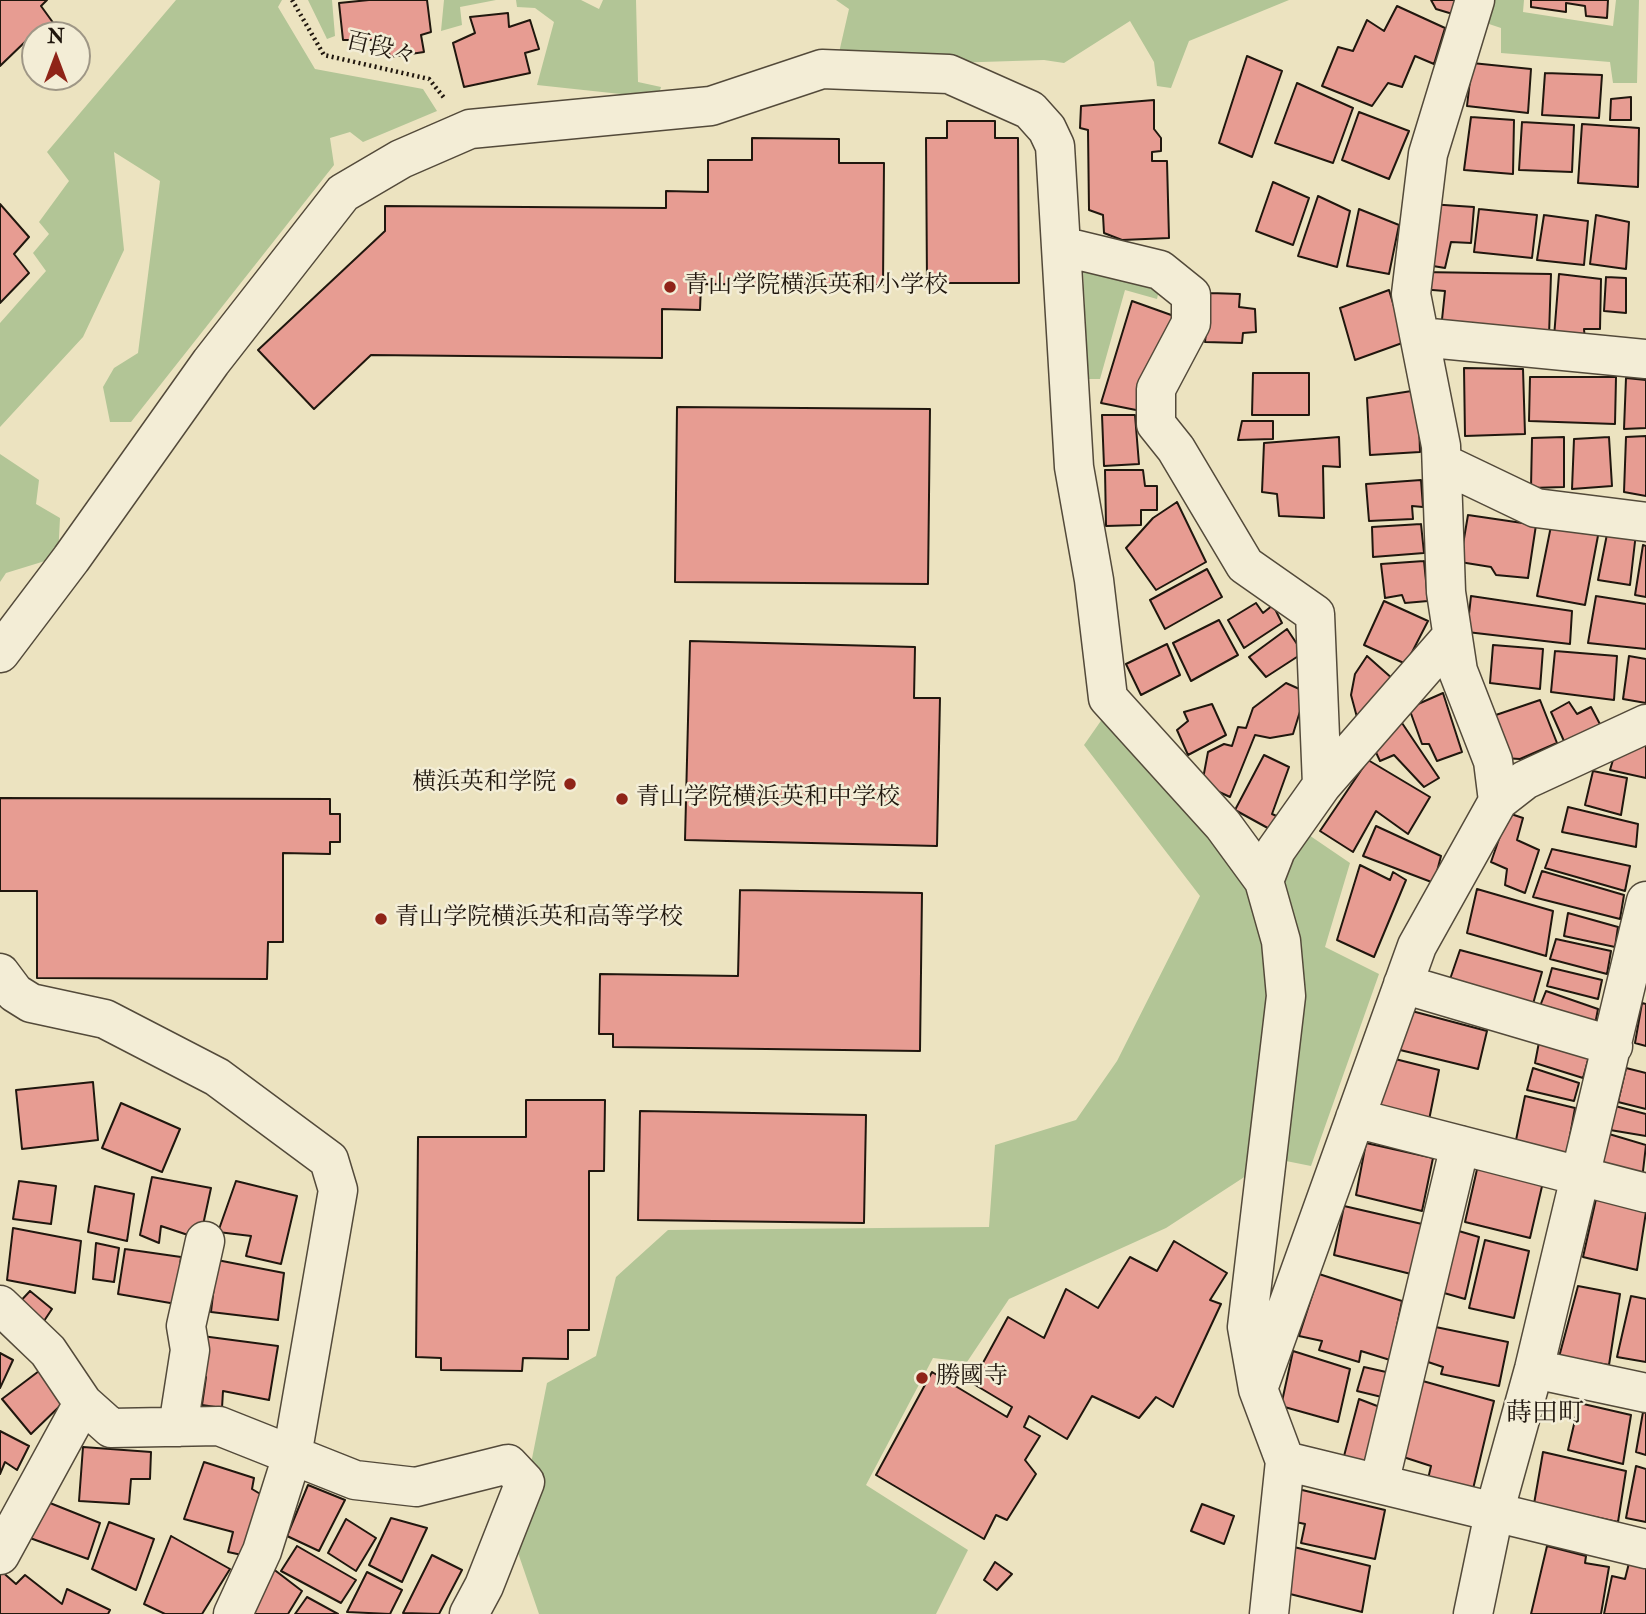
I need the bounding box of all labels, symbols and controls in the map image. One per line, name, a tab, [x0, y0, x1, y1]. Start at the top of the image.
north arrow	[21, 21, 91, 91]
text: N	[47, 25, 65, 49]
street label: 百段々	[343, 28, 419, 72]
place label: 青山学院横浜英和小学校	[684, 273, 948, 301]
marker: 青山学院横浜英和小学校	[662, 279, 678, 295]
place label: 横浜英和学院	[412, 770, 556, 798]
marker: 横浜英和学院	[562, 776, 578, 792]
place label: 青山学院横浜英和中学校	[636, 785, 900, 813]
marker: 青山学院横浜英和中学校	[614, 791, 630, 807]
place label: 青山学院横浜英和高等学校	[395, 905, 683, 933]
marker: 青山学院横浜英和高等学校	[373, 911, 389, 927]
place label: 勝國寺	[936, 1364, 1008, 1392]
marker: 勝國寺	[914, 1370, 930, 1386]
district label: 蒔田町	[1506, 1399, 1584, 1431]

